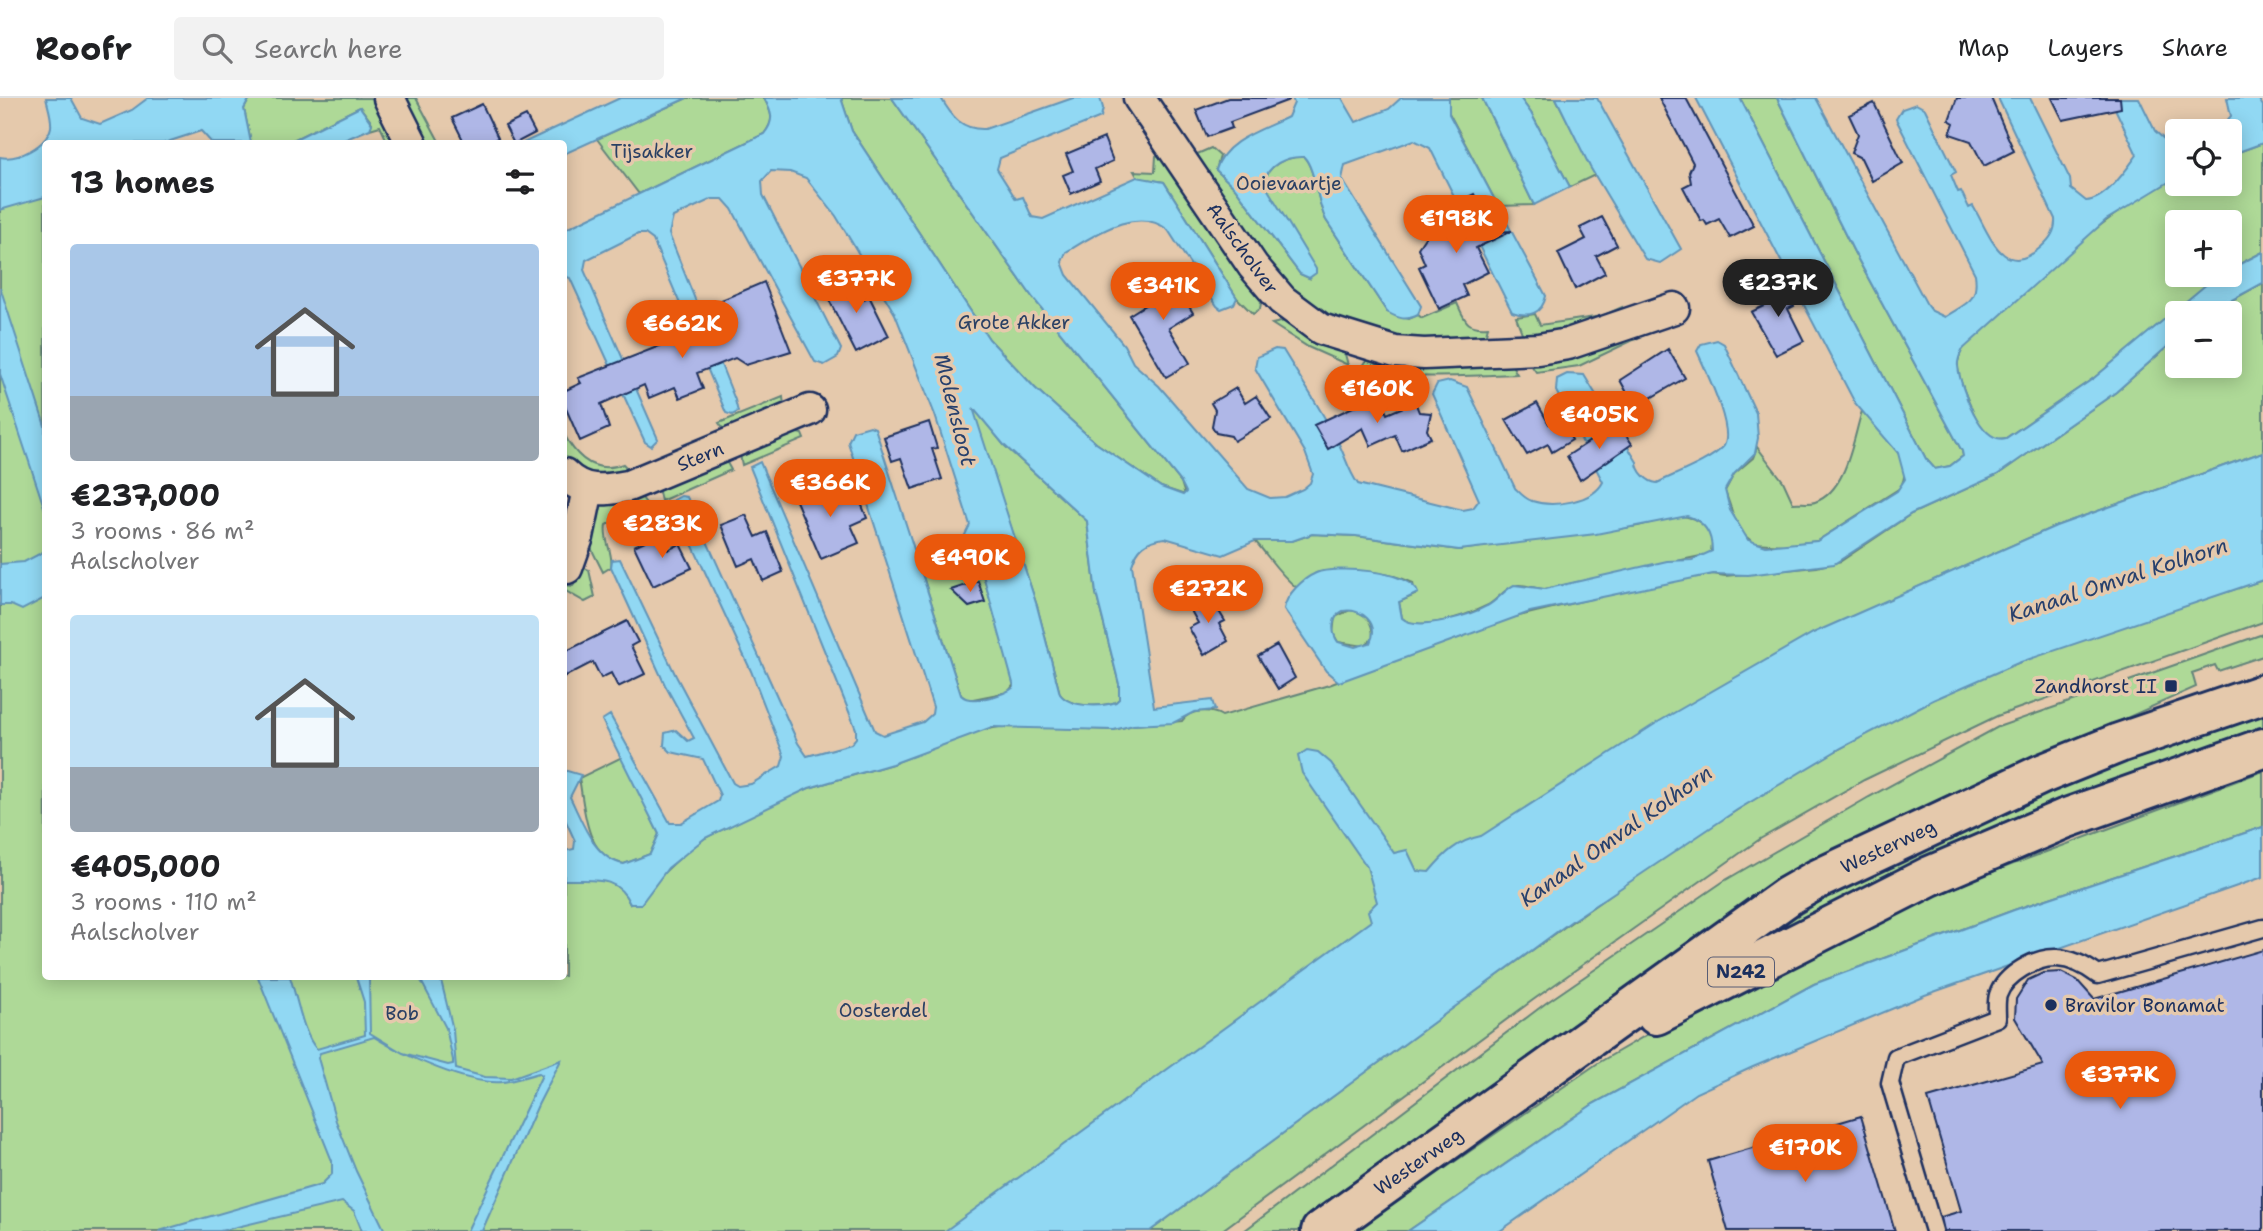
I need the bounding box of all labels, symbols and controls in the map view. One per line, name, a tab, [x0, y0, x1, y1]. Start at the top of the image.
search box	[174, 17, 664, 80]
text: Roofr	[35, 26, 132, 71]
icon: search	[198, 29, 236, 67]
text: Search here	[254, 31, 403, 66]
text: Map	[1958, 32, 2009, 64]
text: Layers	[2047, 32, 2124, 64]
text: Share	[2162, 32, 2228, 64]
map controls	[2165, 119, 2242, 378]
button: locate	[2165, 119, 2242, 196]
park label: Tijsakker	[611, 139, 693, 164]
text: 13 homes	[70, 162, 215, 203]
icon: filters	[501, 163, 539, 201]
park label: Ooievaartje	[1236, 171, 1342, 196]
pin: €198K	[1407, 195, 1505, 255]
street label: Aalscholver	[1201, 198, 1284, 299]
text: €198K	[1419, 203, 1493, 233]
button: +	[2165, 210, 2242, 287]
pin: €377K	[807, 256, 905, 315]
pin: €237K	[1729, 260, 1827, 319]
pin: €341K	[1114, 262, 1212, 322]
text: €377K	[817, 263, 895, 293]
text: €237K	[1739, 267, 1817, 297]
text: €341K	[1127, 270, 1199, 300]
icon: home	[242, 289, 368, 415]
pin: €662K	[633, 300, 731, 360]
button: −	[2165, 301, 2242, 378]
text: €662K	[642, 308, 722, 338]
park label: Grote Akker	[958, 310, 1070, 335]
water label: Molensloot	[927, 351, 983, 470]
pin: €160K	[1328, 366, 1426, 425]
text: €160K	[1341, 373, 1413, 403]
pin: €405K	[1550, 392, 1648, 451]
text: €405K	[1560, 399, 1638, 429]
street label: Stern	[673, 436, 727, 477]
pin: €366K	[781, 460, 879, 519]
text: €366K	[790, 467, 870, 497]
text: €237,000	[70, 475, 220, 516]
pin: €283K	[613, 500, 711, 560]
text: €283K	[622, 508, 702, 538]
text: 3 rooms · 86 m²	[70, 516, 255, 546]
water label: Kanaal Omval Kolhorn	[2005, 531, 2231, 629]
pin: €490K	[921, 534, 1019, 594]
text: €490K	[930, 542, 1010, 572]
text: Aalscholver	[70, 546, 200, 576]
pin: €272K	[1159, 566, 1257, 625]
text: €272K	[1169, 573, 1247, 603]
icon: home	[242, 660, 368, 786]
place label: Zandhorst II	[2034, 674, 2157, 699]
marker: Zandhorst II	[2163, 678, 2179, 694]
water label: Kanaal Omval Kolhorn	[1514, 759, 1718, 913]
street label: Westerweg	[1837, 813, 1940, 879]
text: €405,000	[70, 846, 221, 887]
text: 3 rooms · 110 m²	[70, 887, 257, 917]
text: Aalscholver	[70, 917, 200, 947]
road number: N242	[1708, 958, 1774, 986]
place label: Bravilor Bonamat	[2065, 993, 2225, 1018]
marker: Bravilor Bonamat	[2043, 997, 2059, 1013]
park label: Oosterdel	[839, 998, 928, 1023]
park label: Bob	[385, 1001, 419, 1026]
pin: €377K	[2071, 1052, 2169, 1111]
text: €377K	[2081, 1059, 2159, 1089]
street label: Westerweg	[1369, 1122, 1467, 1201]
pin: €170K	[1756, 1124, 1854, 1184]
text: €170K	[1768, 1132, 1842, 1162]

